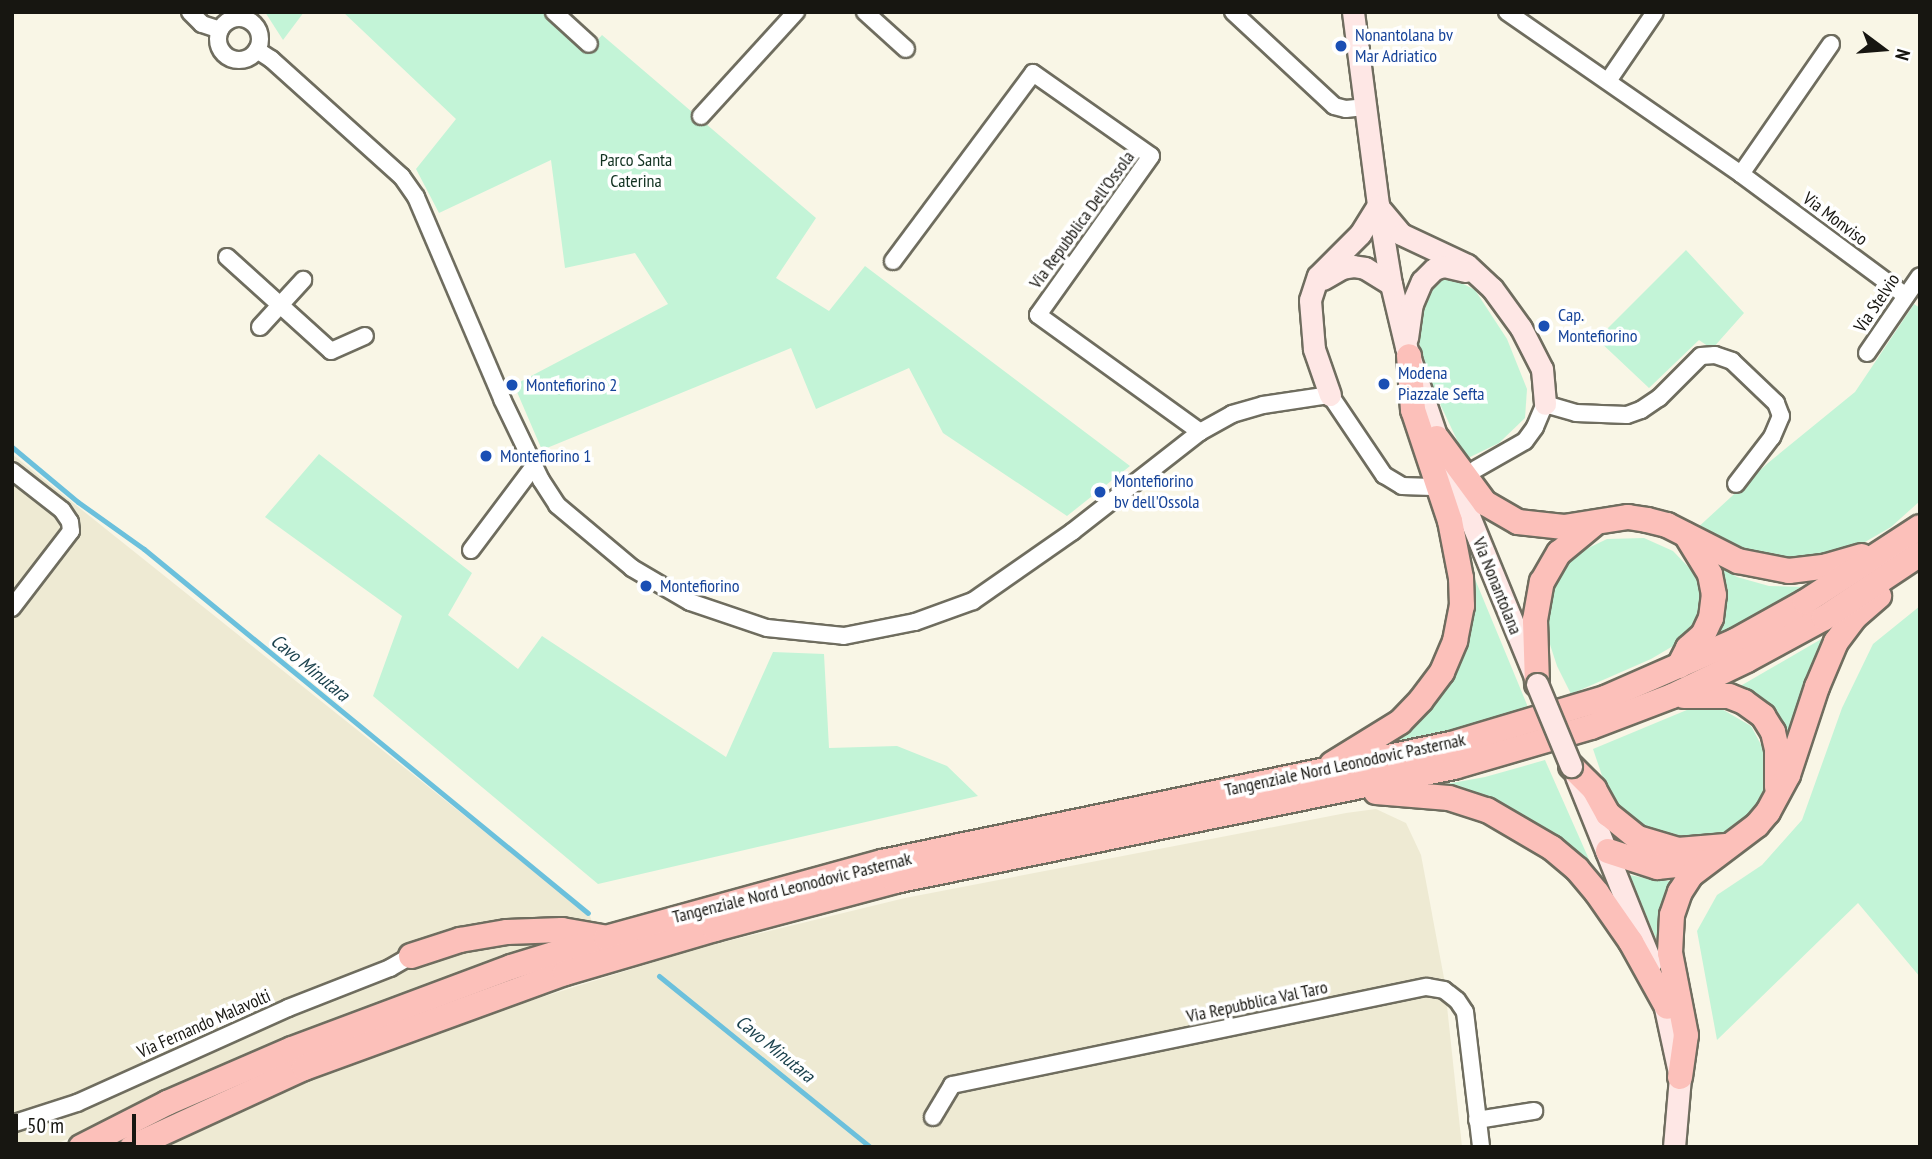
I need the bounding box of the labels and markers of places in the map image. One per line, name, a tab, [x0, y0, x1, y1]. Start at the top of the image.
place label: Nonantolana bv Mar Adriatico	[1355, 25, 1453, 68]
marker: Nonantolana bv Mar Adriatico	[1333, 38, 1349, 54]
place label: Cap. Montefiorino	[1558, 305, 1638, 348]
marker: Cap. Montefiorino	[1536, 318, 1552, 334]
place label: Modena Piazzale Sefta	[1398, 363, 1485, 406]
place label: Montefiorino 2	[526, 374, 617, 396]
marker: Modena Piazzale Sefta	[1376, 376, 1392, 392]
marker: Montefiorino 2	[504, 377, 520, 393]
place label: Montefiorino 1	[500, 445, 591, 467]
marker: Montefiorino 1	[478, 448, 494, 464]
place label: Montefiorino bv dell'Ossola	[1114, 471, 1200, 514]
marker: Montefiorino bv dell'Ossola	[1092, 484, 1108, 500]
place label: Montefiorino	[660, 575, 740, 597]
marker: Montefiorino	[638, 578, 654, 594]

